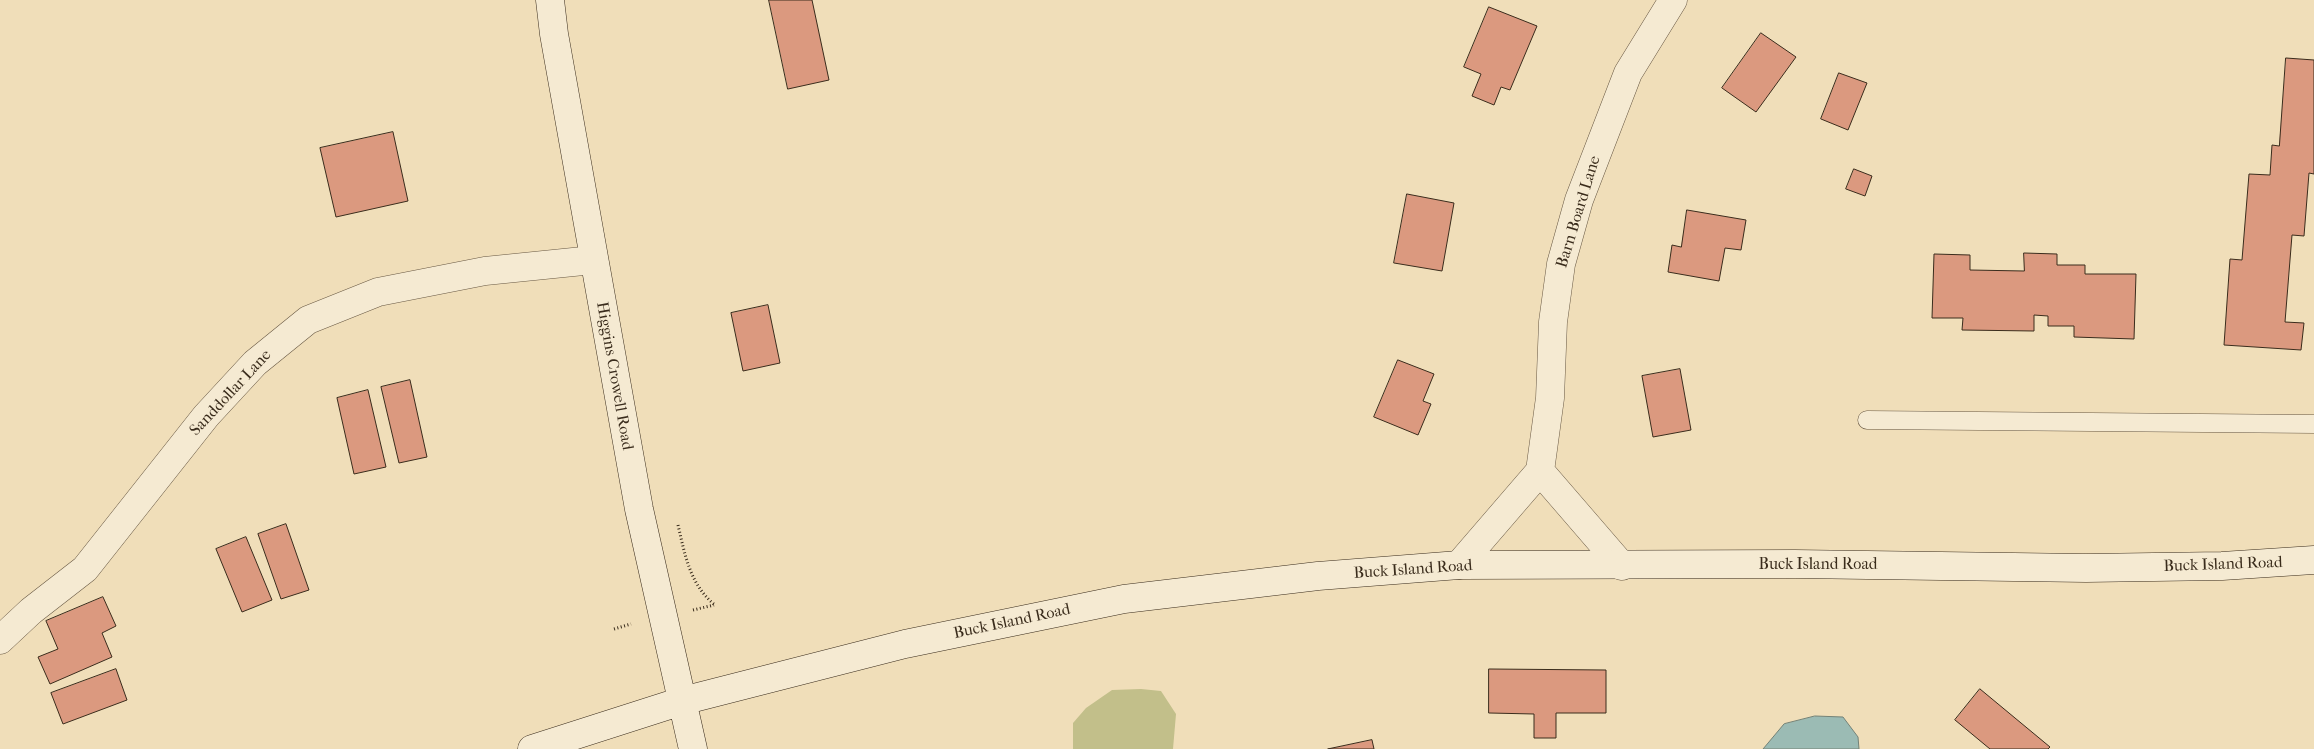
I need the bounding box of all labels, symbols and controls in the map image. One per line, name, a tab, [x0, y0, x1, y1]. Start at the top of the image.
street label: Barn Board Lane	[1553, 154, 1605, 270]
street label: Higgins Crowell Road	[591, 300, 637, 452]
street label: Sanddollar Lane	[186, 346, 276, 440]
street label: Buck Island Road	[2163, 553, 2283, 577]
street label: Buck Island Road	[1759, 555, 1877, 575]
street label: Buck Island Road	[1353, 556, 1473, 584]
street label: Buck Island Road	[952, 600, 1072, 644]

